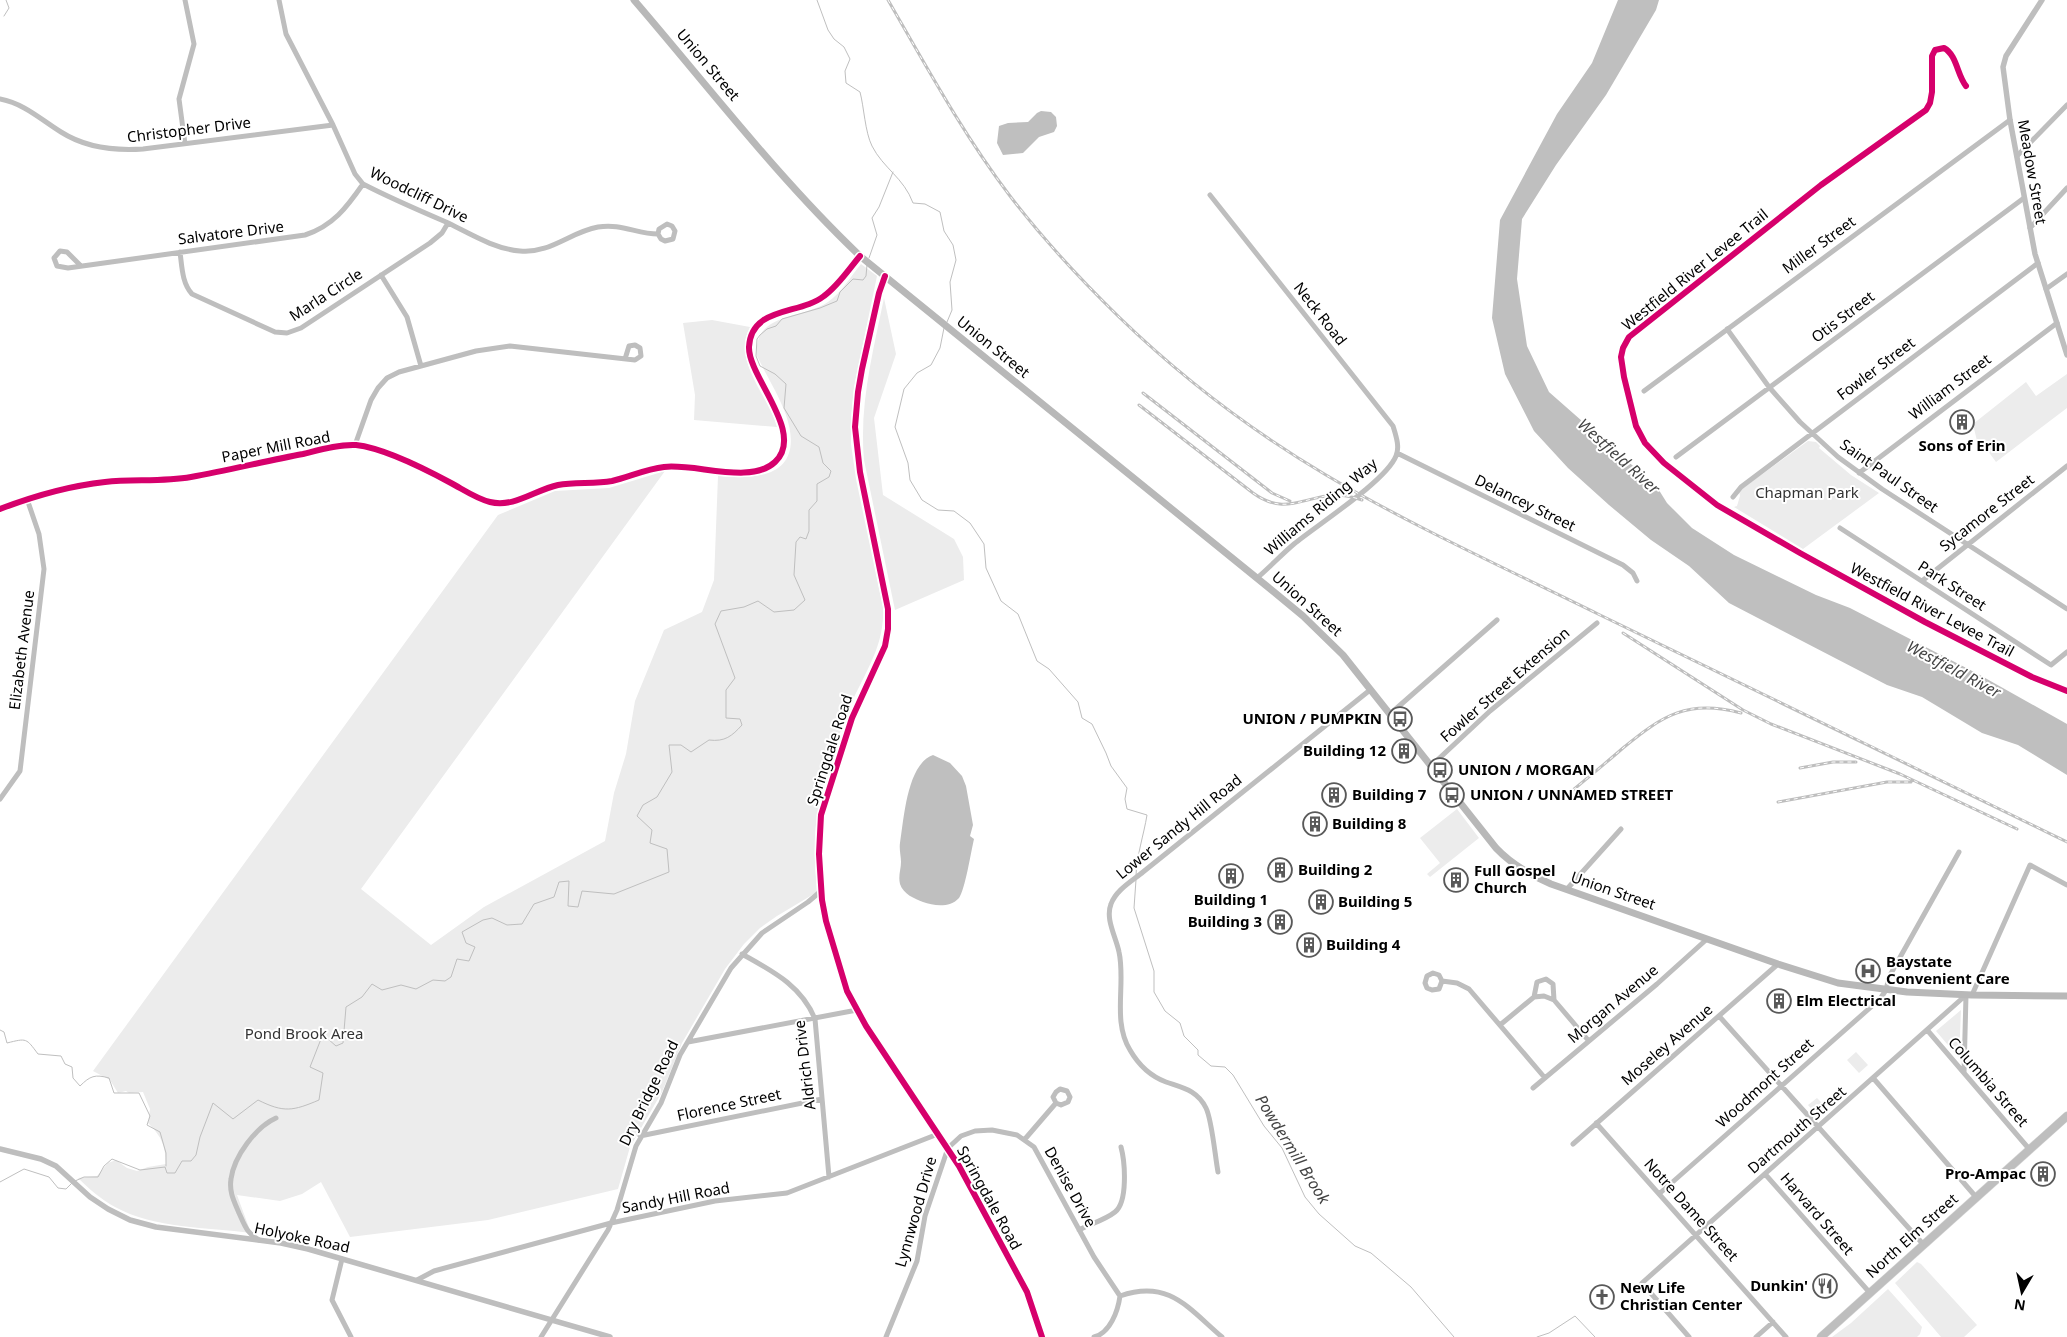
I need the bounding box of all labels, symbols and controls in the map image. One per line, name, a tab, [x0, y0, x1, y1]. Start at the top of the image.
street label: Union Street	[673, 24, 745, 105]
street label: Christopher Drive	[126, 111, 252, 147]
street label: Meadow Street	[2014, 118, 2052, 226]
street label: Woodcliff Drive	[367, 162, 472, 227]
street label: Westfield River Levee Trail	[1617, 204, 1772, 334]
street label: Miller Street	[1778, 211, 1859, 277]
street label: Salvatore Drive	[177, 216, 285, 248]
street label: Marla Circle	[285, 263, 366, 325]
street label: Neck Road	[1290, 278, 1352, 349]
street label: Otis Street	[1807, 286, 1878, 346]
street label: Union Street	[953, 311, 1035, 382]
street label: Fowler Street	[1832, 332, 1919, 404]
street label: William Street	[1904, 348, 1995, 424]
building icon: Sons of Erin	[1949, 409, 1975, 435]
water label: Westfield River	[1573, 413, 1665, 499]
street label: Paper Mill Road	[220, 426, 332, 466]
street label: Saint Paul Street	[1837, 434, 1943, 517]
place label: Sons of Erin	[1918, 435, 2006, 455]
street label: Williams Riding Way	[1260, 453, 1381, 559]
street label: Delancey Street	[1472, 469, 1580, 535]
street label: Sycamore Street	[1935, 469, 2038, 555]
park label: Chapman Park	[1755, 482, 1859, 502]
street label: Park Street	[1915, 556, 1991, 615]
street label: Westfield River Levee Trail	[1847, 557, 2018, 661]
street label: Union Street	[1268, 566, 1348, 641]
street label: Elizabeth Avenue	[4, 589, 38, 711]
street label: Fowler Street Extension	[1435, 622, 1573, 746]
water label: Westfield River	[1903, 635, 2005, 703]
street label: Springdale Road	[802, 691, 856, 808]
bus stop icon: UNION / PUMPKIN	[1387, 706, 1413, 732]
place label: UNION / PUMPKIN	[1242, 708, 1382, 728]
building icon: Building 12	[1391, 738, 1417, 764]
place label: Building 12	[1303, 740, 1386, 760]
bus stop icon: UNION / MORGAN	[1427, 757, 1453, 783]
place label: UNION / MORGAN	[1458, 759, 1595, 779]
street label: Lower Sandy Hill Road	[1111, 769, 1245, 883]
building icon: Building 7	[1321, 782, 1347, 808]
bus stop icon: UNION / UNNAMED STREET	[1439, 782, 1465, 808]
place label: Building 7	[1352, 784, 1427, 804]
place label: UNION / UNNAMED STREET	[1470, 784, 1674, 804]
building icon: Building 8	[1302, 811, 1328, 837]
place label: Building 8	[1332, 813, 1407, 833]
building icon: Building 2	[1267, 857, 1293, 883]
place label: Building 2	[1298, 859, 1373, 879]
place label: Full Gospel Church	[1474, 860, 1556, 897]
building icon: Building 1	[1218, 863, 1244, 889]
street label: Union Street	[1568, 866, 1659, 914]
building icon: Full Gospel Church	[1443, 867, 1469, 893]
place label: Building 1	[1194, 889, 1268, 909]
building icon: Building 5	[1308, 889, 1334, 915]
place label: Building 5	[1338, 891, 1412, 911]
building icon: Building 3	[1267, 909, 1293, 935]
place label: Building 3	[1188, 911, 1262, 931]
building icon: Building 4	[1296, 932, 1322, 958]
place label: Building 4	[1326, 934, 1401, 954]
place label: Baystate Convenient Care	[1886, 951, 2010, 988]
hospital icon: Baystate Convenient Care	[1855, 958, 1881, 984]
street label: Morgan Avenue	[1563, 960, 1662, 1047]
building icon: Elm Electrical	[1766, 988, 1792, 1014]
place label: Elm Electrical	[1796, 990, 1896, 1010]
street label: Moseley Avenue	[1617, 999, 1716, 1089]
street label: Aldrich Drive	[789, 1019, 819, 1111]
park label: Pond Brook Area	[245, 1023, 363, 1043]
street label: Columbia Street	[1944, 1032, 2034, 1131]
street label: Woodmont Street	[1711, 1033, 1818, 1131]
street label: Dry Bridge Road	[614, 1036, 682, 1149]
street label: Dartmouth Street	[1743, 1081, 1850, 1177]
street label: Florence Street	[675, 1083, 783, 1125]
water label: Powdermill Brook	[1251, 1090, 1336, 1209]
street label: Springdale Road	[953, 1142, 1027, 1253]
street label: Denise Drive	[1041, 1143, 1101, 1230]
street label: Lynnwood Drive	[890, 1154, 940, 1269]
street label: Notre Dame Street	[1640, 1154, 1744, 1265]
building icon: Pro-Ampac	[2030, 1161, 2056, 1187]
place label: Pro-Ampac	[1945, 1163, 2026, 1183]
street label: Harvard Street	[1777, 1168, 1859, 1259]
street label: Sandy Hill Road	[620, 1177, 731, 1217]
street label: North Elm Street	[1861, 1188, 1962, 1282]
street label: Holyoke Road	[253, 1217, 352, 1257]
north arrow	[1997, 1267, 2047, 1317]
restaurant icon: Dunkin'	[1812, 1273, 1838, 1299]
place label: Dunkin'	[1750, 1275, 1808, 1295]
place label: New Life Christian Center	[1620, 1277, 1743, 1314]
church icon: New Life Christian Center	[1589, 1284, 1615, 1310]
text: N	[2013, 1295, 2027, 1316]

